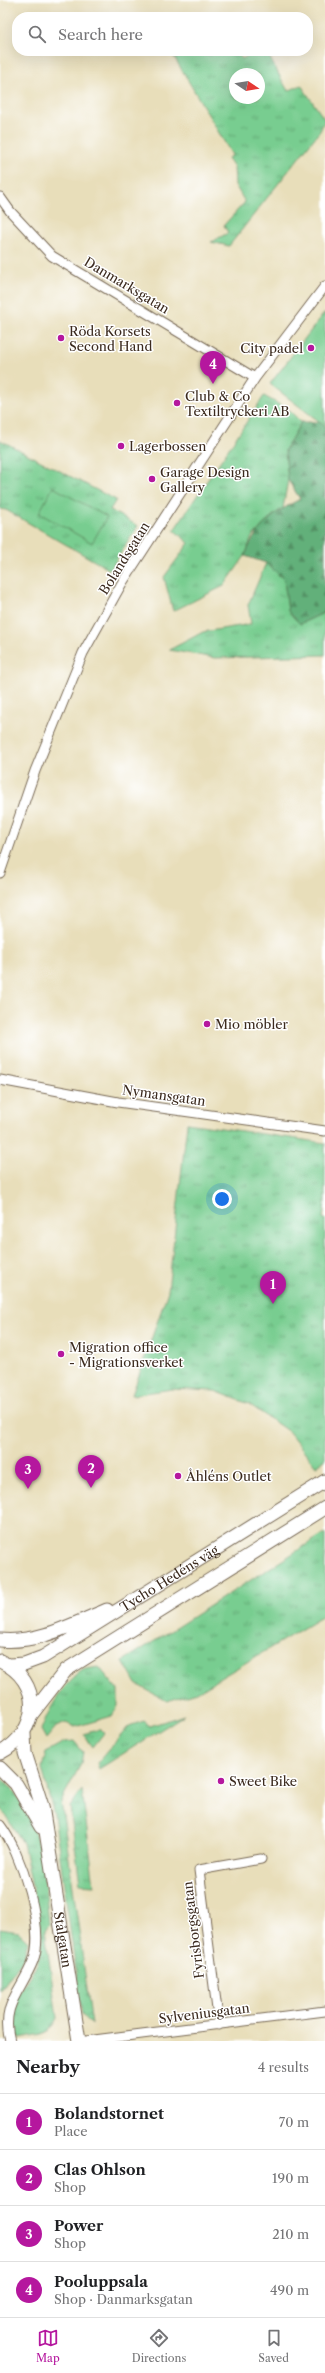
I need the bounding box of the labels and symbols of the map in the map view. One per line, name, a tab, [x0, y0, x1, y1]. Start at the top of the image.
north arrow	[229, 68, 265, 104]
street label: Danmarksgatan	[82, 253, 172, 317]
place label: Röda Korsets Second Hand	[69, 323, 152, 354]
marker: Röda Korsets Second Hand	[56, 333, 66, 343]
place label: City padel	[240, 340, 303, 356]
marker: City padel	[306, 343, 316, 353]
pin: 4	[200, 351, 226, 384]
place label: Club & Co Textiltryckeri AB	[185, 388, 289, 419]
marker: Club & Co Textiltryckeri AB	[172, 398, 182, 408]
place label: Lagerbossen	[129, 438, 206, 454]
marker: Lagerbossen	[116, 441, 126, 451]
place label: Garage Design Gallery	[160, 464, 250, 495]
marker: Garage Design Gallery	[147, 474, 157, 484]
street label: Bolandsgatan	[95, 519, 153, 597]
place label: Mio möbler	[215, 1016, 289, 1032]
marker: Mio möbler	[202, 1019, 212, 1029]
street label: Nymansgatan	[121, 1081, 207, 1109]
your location	[212, 1189, 232, 1209]
pin: 1	[260, 1271, 286, 1304]
place label: Migration office - Migrationsverket	[69, 1339, 184, 1370]
marker: Migration office - Migrationsverket	[56, 1349, 66, 1359]
pin: 2	[78, 1455, 104, 1488]
pin: 3	[15, 1456, 41, 1489]
place label: Åhléns Outlet	[185, 1468, 272, 1484]
marker: Åhléns Outlet	[173, 1471, 183, 1481]
street label: Tycho Hedéns väg	[117, 1541, 222, 1615]
place label: Sweet Bike	[229, 1773, 297, 1789]
marker: Sweet Bike	[216, 1776, 226, 1786]
street label: Fyrisborgsgatan	[179, 1881, 207, 1979]
street label: Stålgatan	[51, 1911, 75, 1969]
street label: Sylveniusgatan	[158, 1999, 250, 2027]

